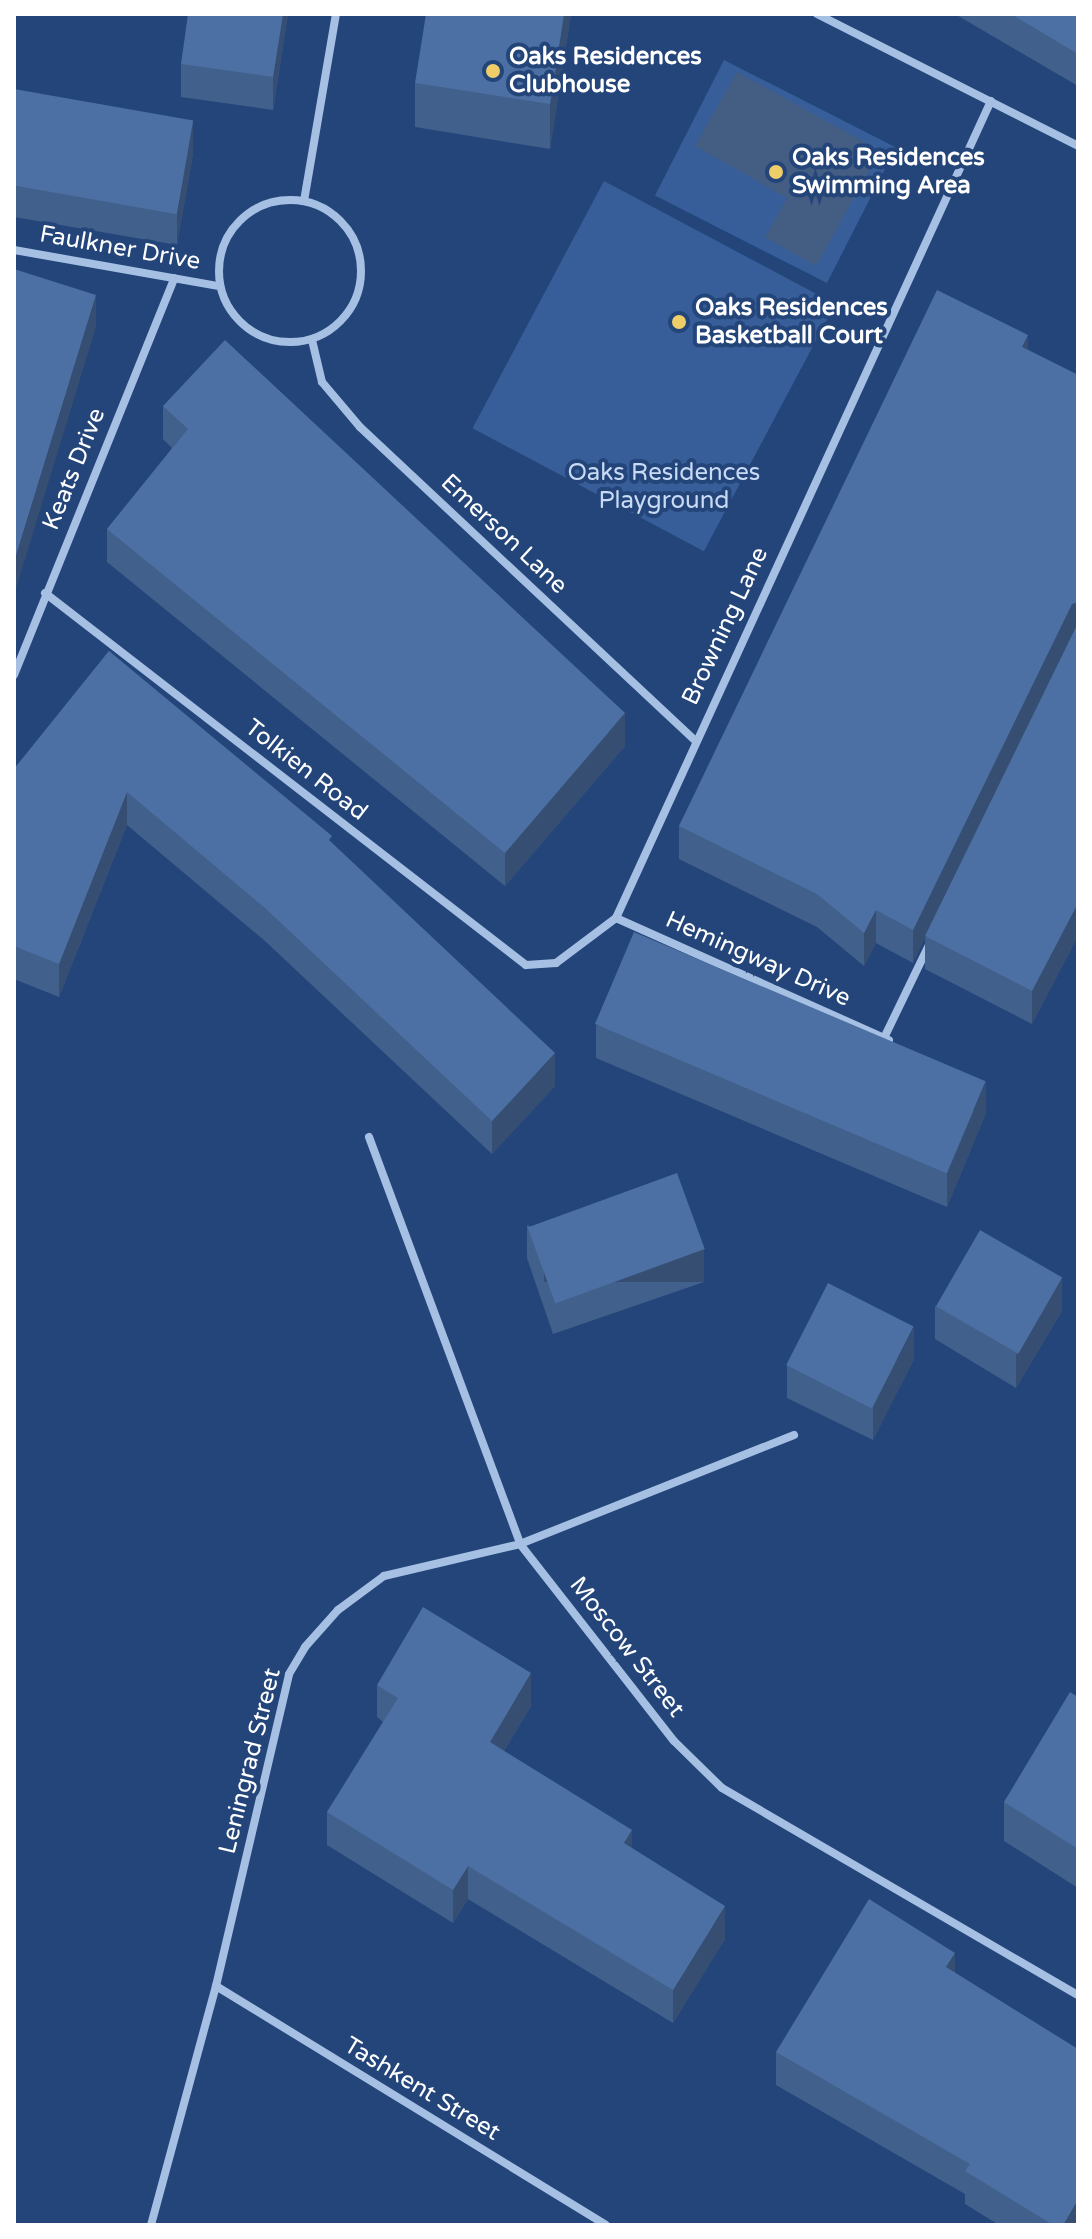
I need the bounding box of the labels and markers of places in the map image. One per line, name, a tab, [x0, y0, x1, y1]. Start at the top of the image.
place label: Oaks Residences Clubhouse	[509, 43, 702, 99]
marker: Oaks Residences Clubhouse	[484, 62, 502, 80]
place label: Oaks Residences Swimming Area	[792, 144, 985, 200]
marker: Oaks Residences Swimming Area	[767, 163, 785, 181]
place label: Oaks Residences Basketball Court	[695, 294, 888, 350]
marker: Oaks Residences Basketball Court	[670, 313, 688, 331]

